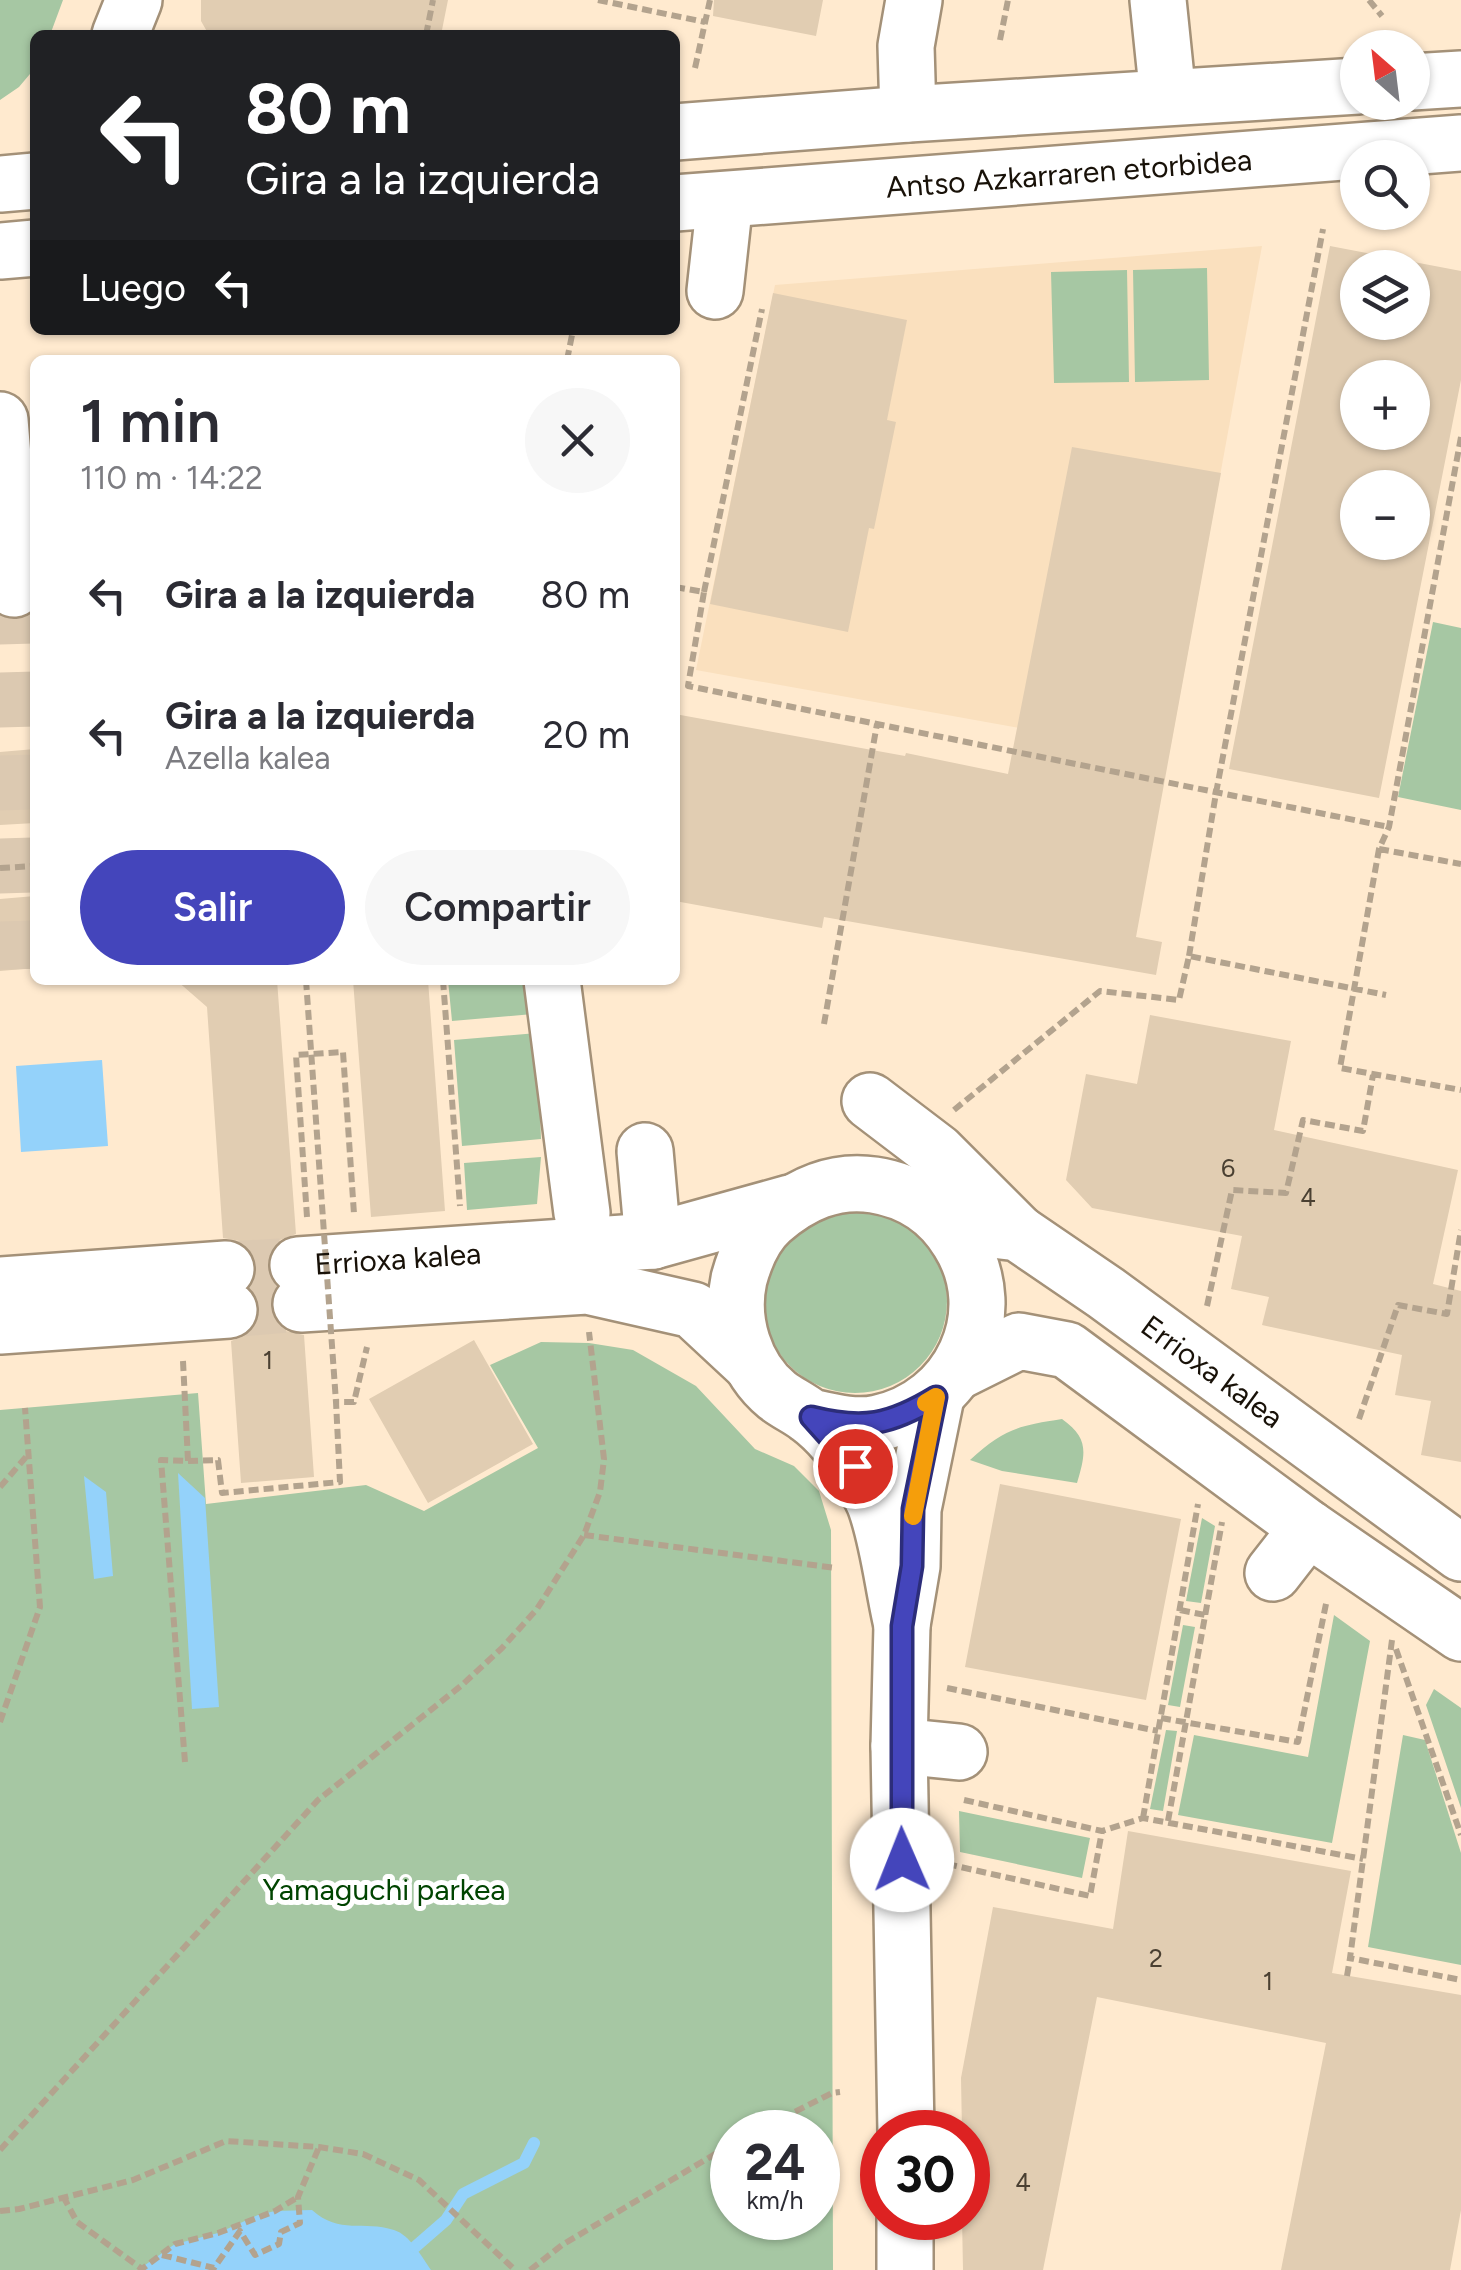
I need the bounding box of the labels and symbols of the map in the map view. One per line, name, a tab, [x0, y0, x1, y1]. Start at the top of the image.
north arrow	[1340, 30, 1430, 120]
street label: Antso Azkarraren etorbidea	[884, 141, 1253, 205]
house number: 6	[1221, 1153, 1235, 1183]
house number: 4	[1300, 1182, 1316, 1212]
street label: Errioxa kalea	[313, 1234, 482, 1282]
street label: Errioxa kalea	[1134, 1307, 1291, 1435]
house number: 1	[263, 1345, 273, 1375]
pin	[813, 1424, 898, 1509]
position arrow	[850, 1808, 954, 1912]
park label: Yamaguchi parkea	[262, 1871, 506, 1908]
house number: 2	[1149, 1943, 1163, 1973]
house number: 1	[1263, 1966, 1273, 1996]
speed limit sign: 30	[860, 2110, 990, 2240]
house number: 4	[1015, 2167, 1031, 2197]

